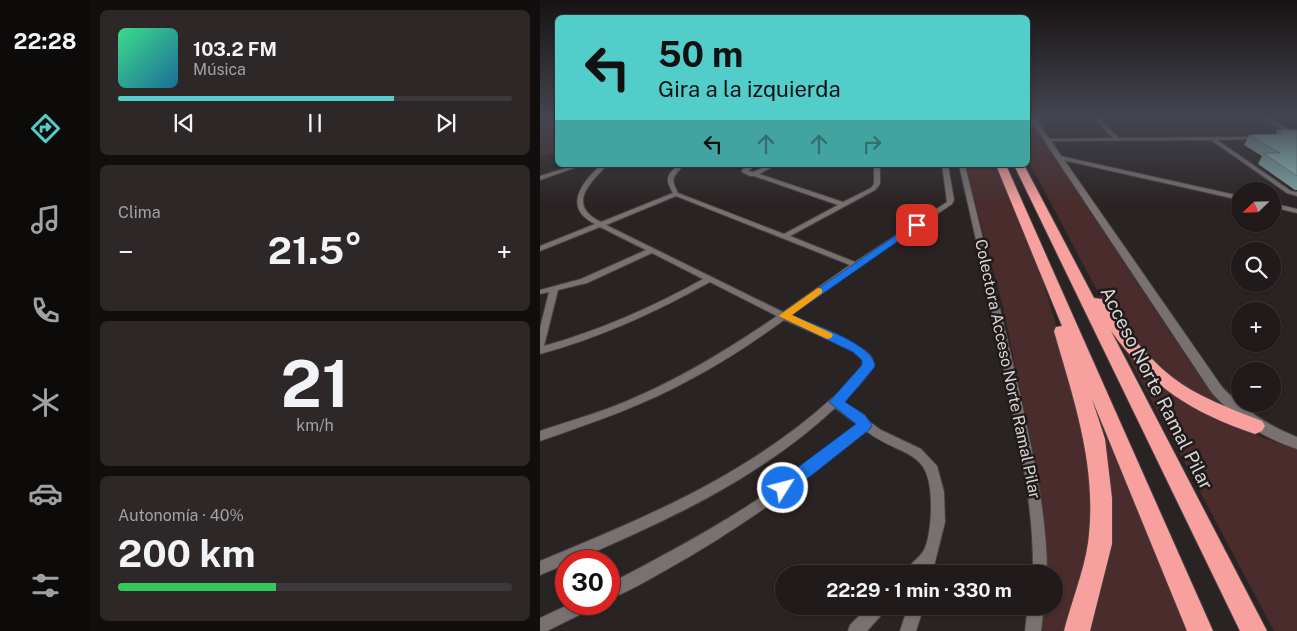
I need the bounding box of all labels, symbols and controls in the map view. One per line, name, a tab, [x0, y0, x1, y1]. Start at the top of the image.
text: 22:28	[13, 28, 77, 54]
text: 50 m	[658, 34, 743, 75]
icon: left	[575, 35, 640, 100]
text: 103.2 FM	[193, 38, 277, 60]
text: Música	[193, 60, 246, 79]
text: Gira a la izquierda	[658, 76, 841, 102]
icon: previous	[170, 109, 198, 137]
icon: pause	[301, 109, 329, 137]
icon: next	[432, 109, 460, 137]
icon: directions	[28, 111, 63, 146]
icon: left	[699, 130, 727, 158]
icon: ahead	[752, 130, 780, 158]
icon: ahead	[805, 130, 833, 158]
icon: right	[858, 130, 886, 158]
north arrow	[1231, 182, 1281, 232]
map controls	[1231, 182, 1281, 412]
icon: music	[28, 202, 63, 237]
text: Clima	[118, 203, 161, 222]
pin	[896, 204, 938, 246]
icon: arrive	[903, 211, 931, 239]
text: 21.5°	[268, 228, 362, 273]
text: −	[118, 235, 134, 268]
text: +	[496, 235, 512, 268]
street label: Colectora Acceso Norte Ramal Pilar	[971, 237, 1045, 501]
button: search	[1231, 242, 1281, 292]
street label: Acceso Norte Ramal Pilar	[1096, 283, 1218, 493]
icon: phone	[28, 293, 63, 328]
button: +	[1231, 302, 1281, 352]
text: 21	[280, 345, 350, 422]
button: −	[1231, 362, 1281, 412]
icon: climate	[28, 385, 63, 420]
text: km/h	[296, 416, 334, 435]
position arrow	[756, 461, 808, 513]
icon: car	[28, 476, 63, 511]
text: Autonomía · 40%	[118, 506, 244, 525]
text: 200 km	[118, 531, 256, 576]
speed limit sign: 30	[555, 550, 620, 615]
icon: filters	[28, 568, 63, 603]
text: 22:29 · 1 min · 330 m	[826, 579, 1012, 601]

